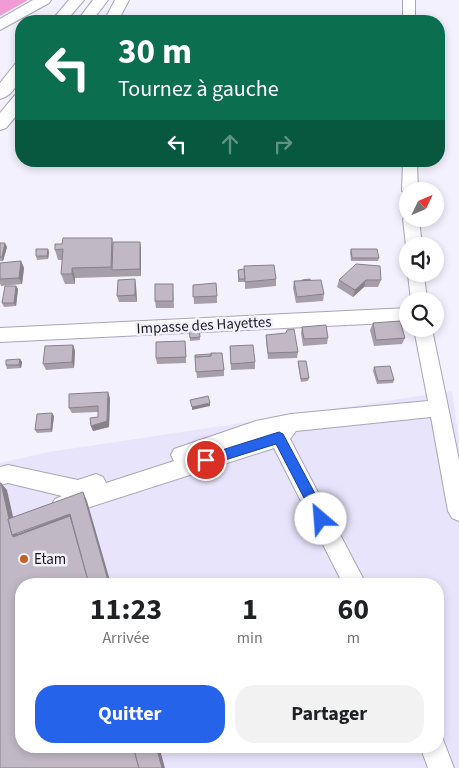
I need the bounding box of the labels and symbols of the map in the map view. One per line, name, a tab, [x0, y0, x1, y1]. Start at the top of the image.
north arrow	[399, 182, 444, 228]
street label: Impasse des Hayettes	[136, 311, 272, 340]
pin	[185, 439, 227, 481]
position arrow	[294, 492, 346, 544]
place label: Etam	[34, 549, 66, 570]
marker: Etam	[18, 553, 30, 565]

